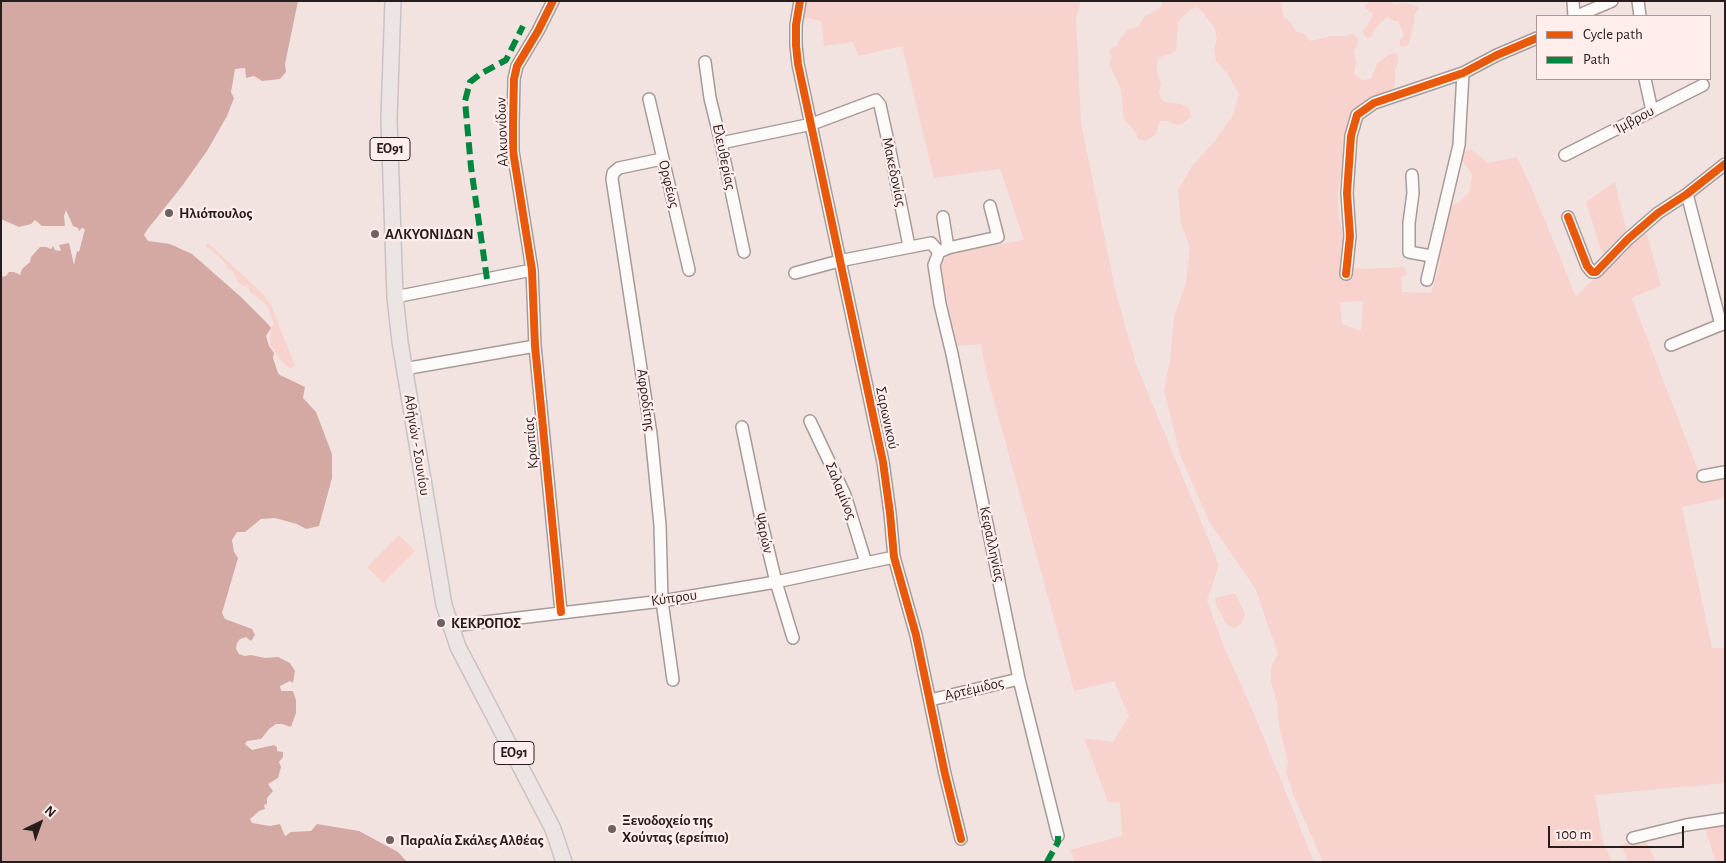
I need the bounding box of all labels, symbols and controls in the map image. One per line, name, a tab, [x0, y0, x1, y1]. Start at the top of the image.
legend	[1536, 15, 1711, 80]
text: Cycle path	[1583, 27, 1643, 42]
text: Path	[1583, 52, 1610, 67]
street label: Αλκυονίδων	[492, 97, 512, 167]
street label: Ίμβρου	[1611, 102, 1657, 138]
street label: Ελευθερίας	[708, 122, 740, 192]
street label: Μακεδονίας	[878, 136, 910, 208]
road number: ΕΟ91	[370, 138, 410, 160]
street label: Ορφέως	[654, 158, 684, 210]
place label: Ηλιόπουλος	[179, 204, 252, 222]
marker: Ηλιόπουλος	[163, 207, 175, 219]
place label: ΑΛΚΥΟΝΙΔΩΝ	[385, 225, 474, 243]
marker: ΑΛΚΥΟΝΙΔΩΝ	[369, 228, 381, 240]
street label: Αφροδίτης	[633, 368, 659, 432]
street label: Σαρωνικού	[872, 385, 902, 451]
street label: Αθήνών - Σουνίου	[400, 393, 434, 497]
street label: Κρωπίας	[520, 416, 542, 470]
street label: Σαλαμίνος	[821, 460, 861, 522]
street label: Κεφαλληνίας	[975, 505, 1009, 583]
street label: Ψαρών	[751, 511, 777, 555]
street label: Κύπρου	[650, 586, 698, 610]
place label: ΚΕΚΡΟΠΟΣ	[451, 614, 521, 632]
marker: ΚΕΚΡΟΠΟΣ	[435, 617, 447, 629]
street label: Αρτέμιδος	[943, 673, 1005, 705]
road number: ΕΟ91	[494, 741, 534, 764]
north arrow	[15, 798, 65, 848]
text: N	[42, 803, 58, 820]
place label: Ξενοδοχείο της Χούντας (ερείπιο)	[622, 811, 729, 846]
scale bar	[1551, 816, 1687, 848]
marker: Ξενοδοχείο της Χούντας (ερείπιο)	[606, 823, 618, 835]
text: 100 m	[1556, 827, 1591, 842]
place label: Παραλία Σκάλες Αλθέας	[400, 831, 544, 849]
marker: Παραλία Σκάλες Αλθέας	[384, 834, 396, 846]

